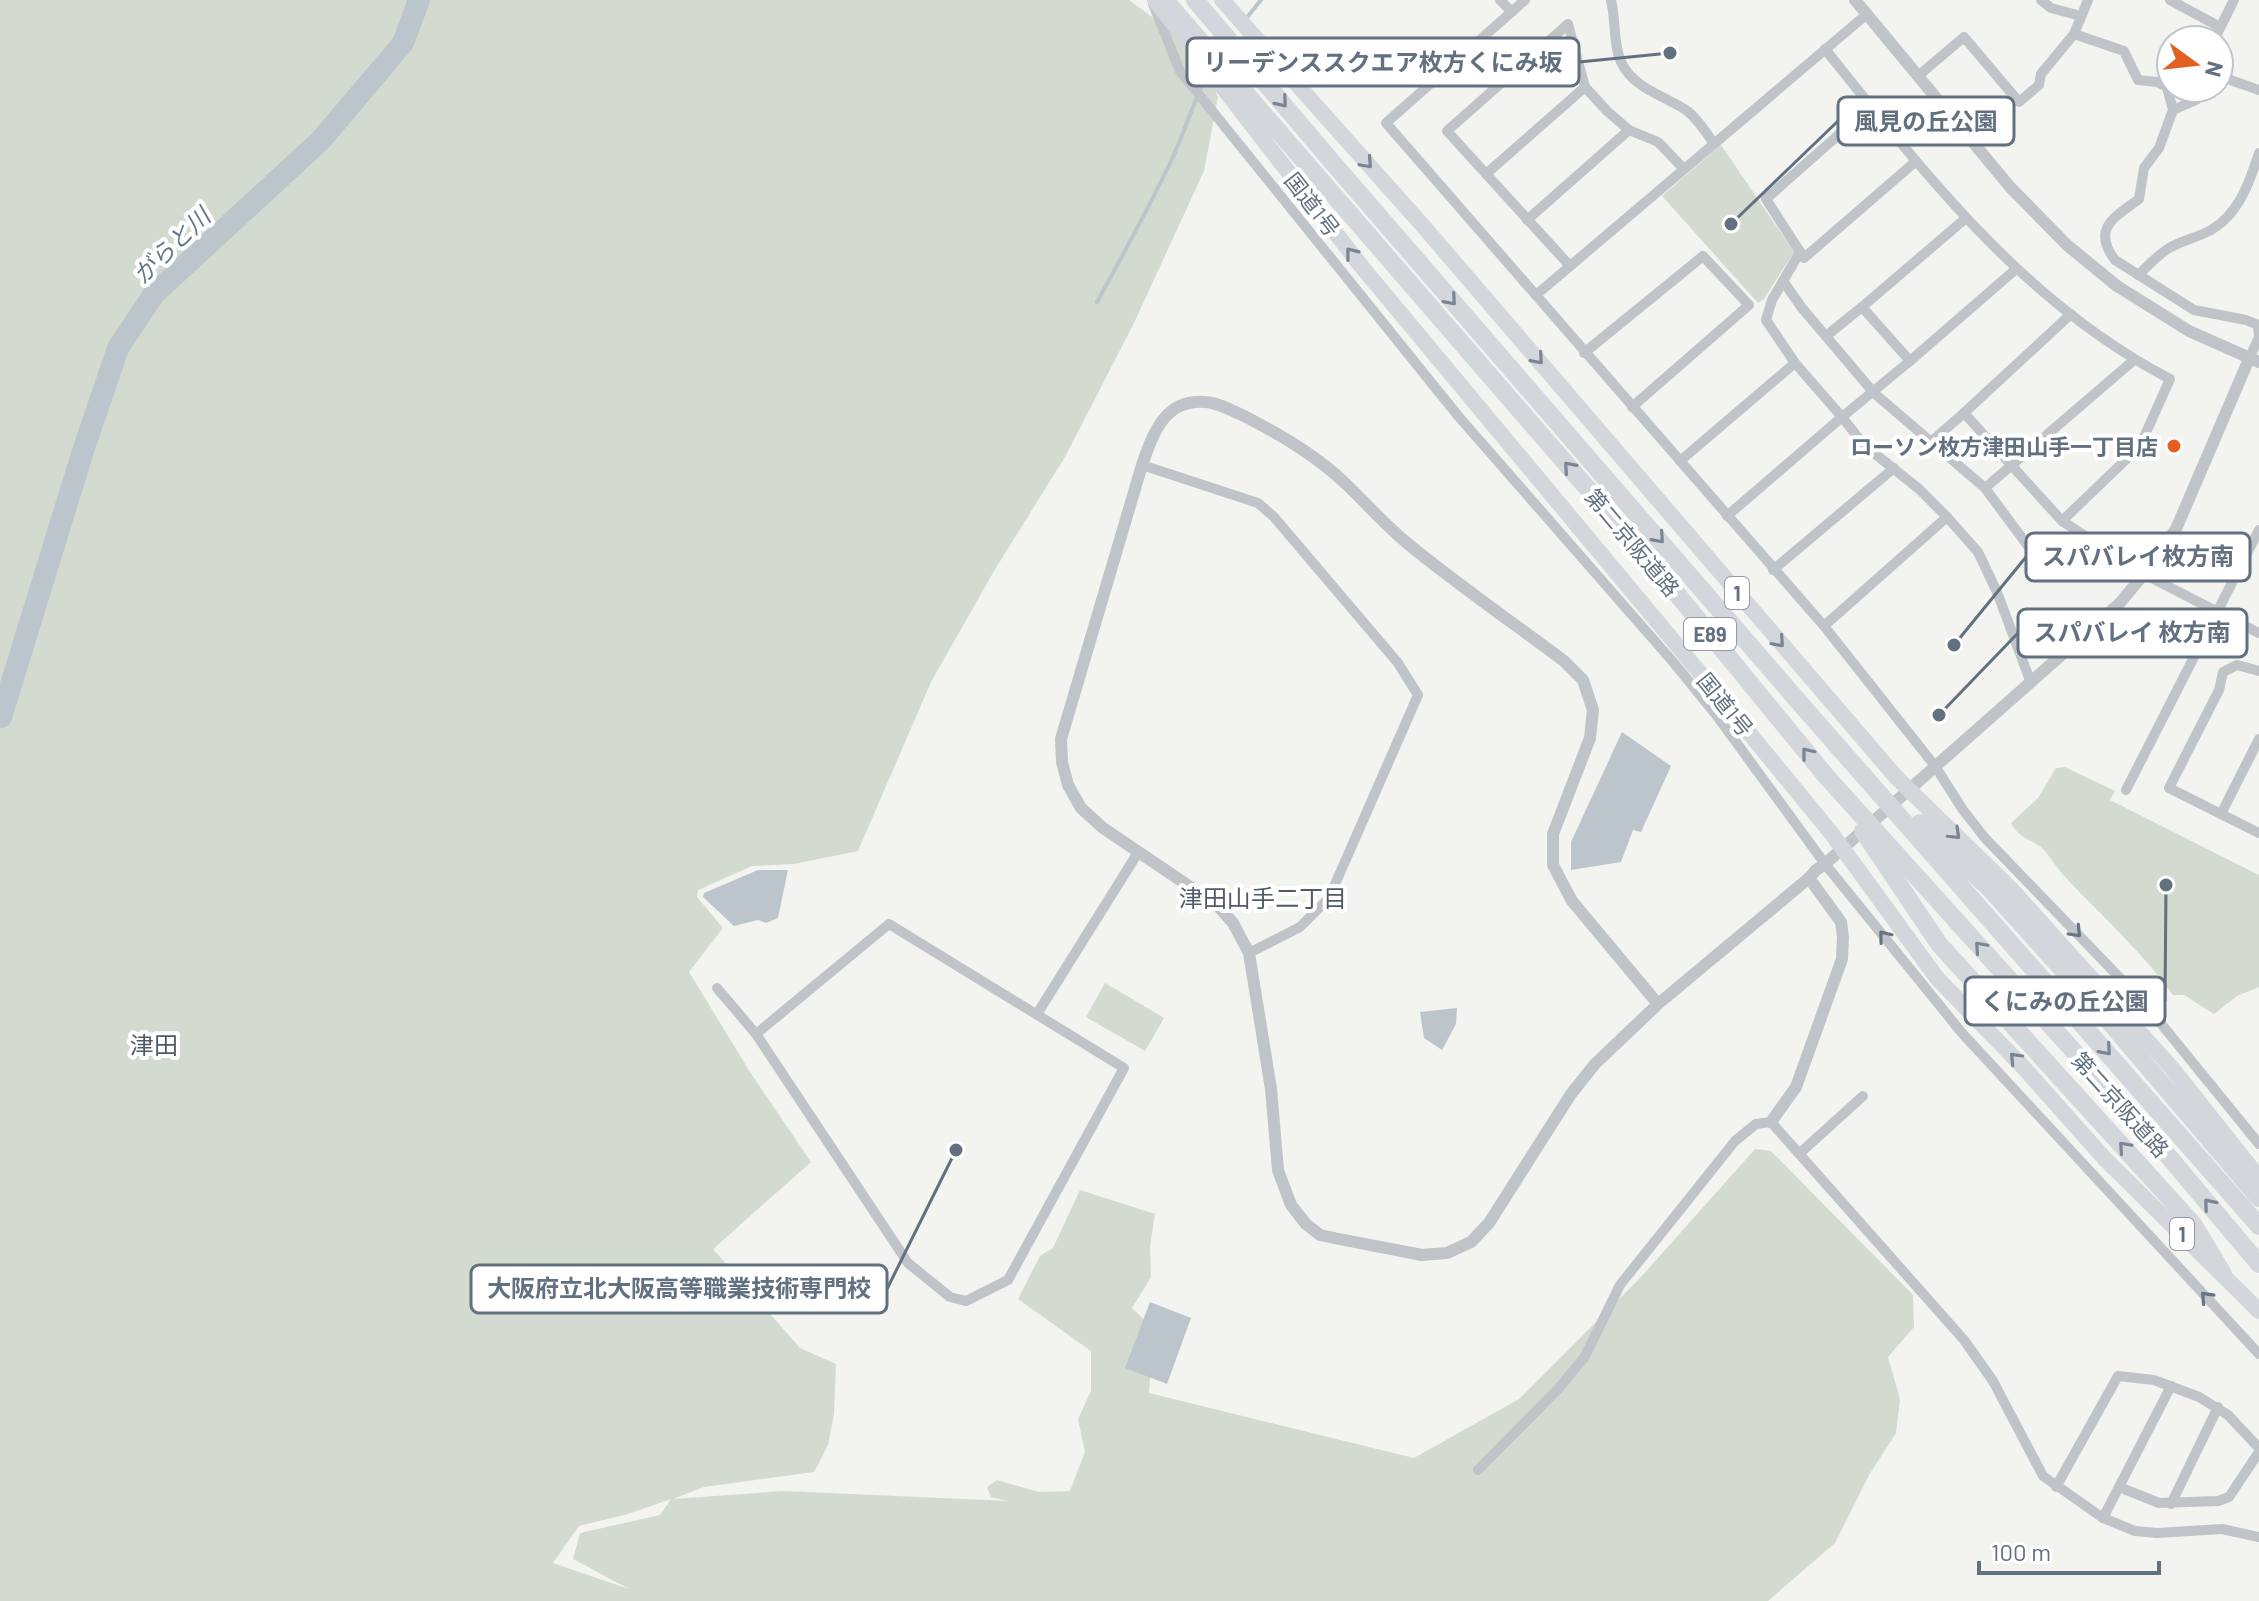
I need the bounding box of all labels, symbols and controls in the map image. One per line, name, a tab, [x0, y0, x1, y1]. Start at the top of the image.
north arrow	[2155, 24, 2235, 104]
callout: リーデンススクエア枚方くにみ坂	[1187, 38, 1579, 86]
text: リーデンススクエア枚方くにみ坂	[1203, 47, 1563, 76]
text: N	[2201, 59, 2230, 80]
one-way arrow	[1272, 93, 1287, 108]
callout: 風見の丘公園	[1838, 97, 2014, 145]
text: 風見の丘公園	[1854, 106, 1998, 135]
one-way arrow	[1358, 153, 1372, 168]
street label: 国道1号	[1280, 167, 1346, 241]
water label: がらと川	[126, 199, 218, 289]
one-way arrow	[1346, 247, 1360, 262]
one-way arrow	[1441, 290, 1456, 305]
one-way arrow	[1528, 350, 1543, 364]
place label: ローソン枚方津田山手一丁目店	[1850, 433, 2158, 459]
marker: ローソン枚方津田山手一丁目店	[2165, 437, 2183, 455]
one-way arrow	[1564, 462, 1579, 477]
street label: 第二京阪道路	[1581, 483, 1685, 601]
one-way arrow	[1649, 528, 1664, 543]
callout: スパバレイ枚方南	[2026, 533, 2250, 581]
text: スパバレイ枚方南	[2042, 541, 2234, 570]
road number: 1	[1725, 577, 1749, 609]
callout: スパバレイ 枚方南	[2018, 609, 2247, 657]
text: スパバレイ 枚方南	[2034, 617, 2230, 646]
road number: E89	[1684, 618, 1736, 650]
one-way arrow	[1769, 633, 1784, 647]
street label: 国道1号	[1693, 667, 1759, 741]
one-way arrow	[1803, 747, 1817, 762]
one-way arrow	[1945, 825, 1960, 839]
district label: 津田山手二丁目	[1179, 883, 1347, 912]
one-way arrow	[2066, 923, 2081, 937]
one-way arrow	[1879, 930, 1893, 945]
one-way arrow	[1975, 942, 1990, 957]
callout: くにみの丘公園	[1965, 977, 2165, 1025]
text: くにみの丘公園	[1981, 986, 2149, 1015]
district label: 津田	[130, 1030, 178, 1059]
one-way arrow	[2096, 1040, 2111, 1055]
street label: 第二京阪道路	[2067, 1046, 2175, 1162]
one-way arrow	[2009, 1053, 2024, 1067]
one-way arrow	[2119, 1142, 2134, 1156]
one-way arrow	[2204, 1199, 2219, 1214]
road number: 1	[2170, 1218, 2194, 1250]
callout: 大阪府立北大阪高等職業技術専門校	[471, 1265, 887, 1313]
text: 大阪府立北大阪高等職業技術専門校	[487, 1273, 871, 1302]
one-way arrow	[2200, 1292, 2215, 1306]
scale bar	[1979, 1525, 2159, 1575]
text: 100 m	[1991, 1537, 2051, 1566]

